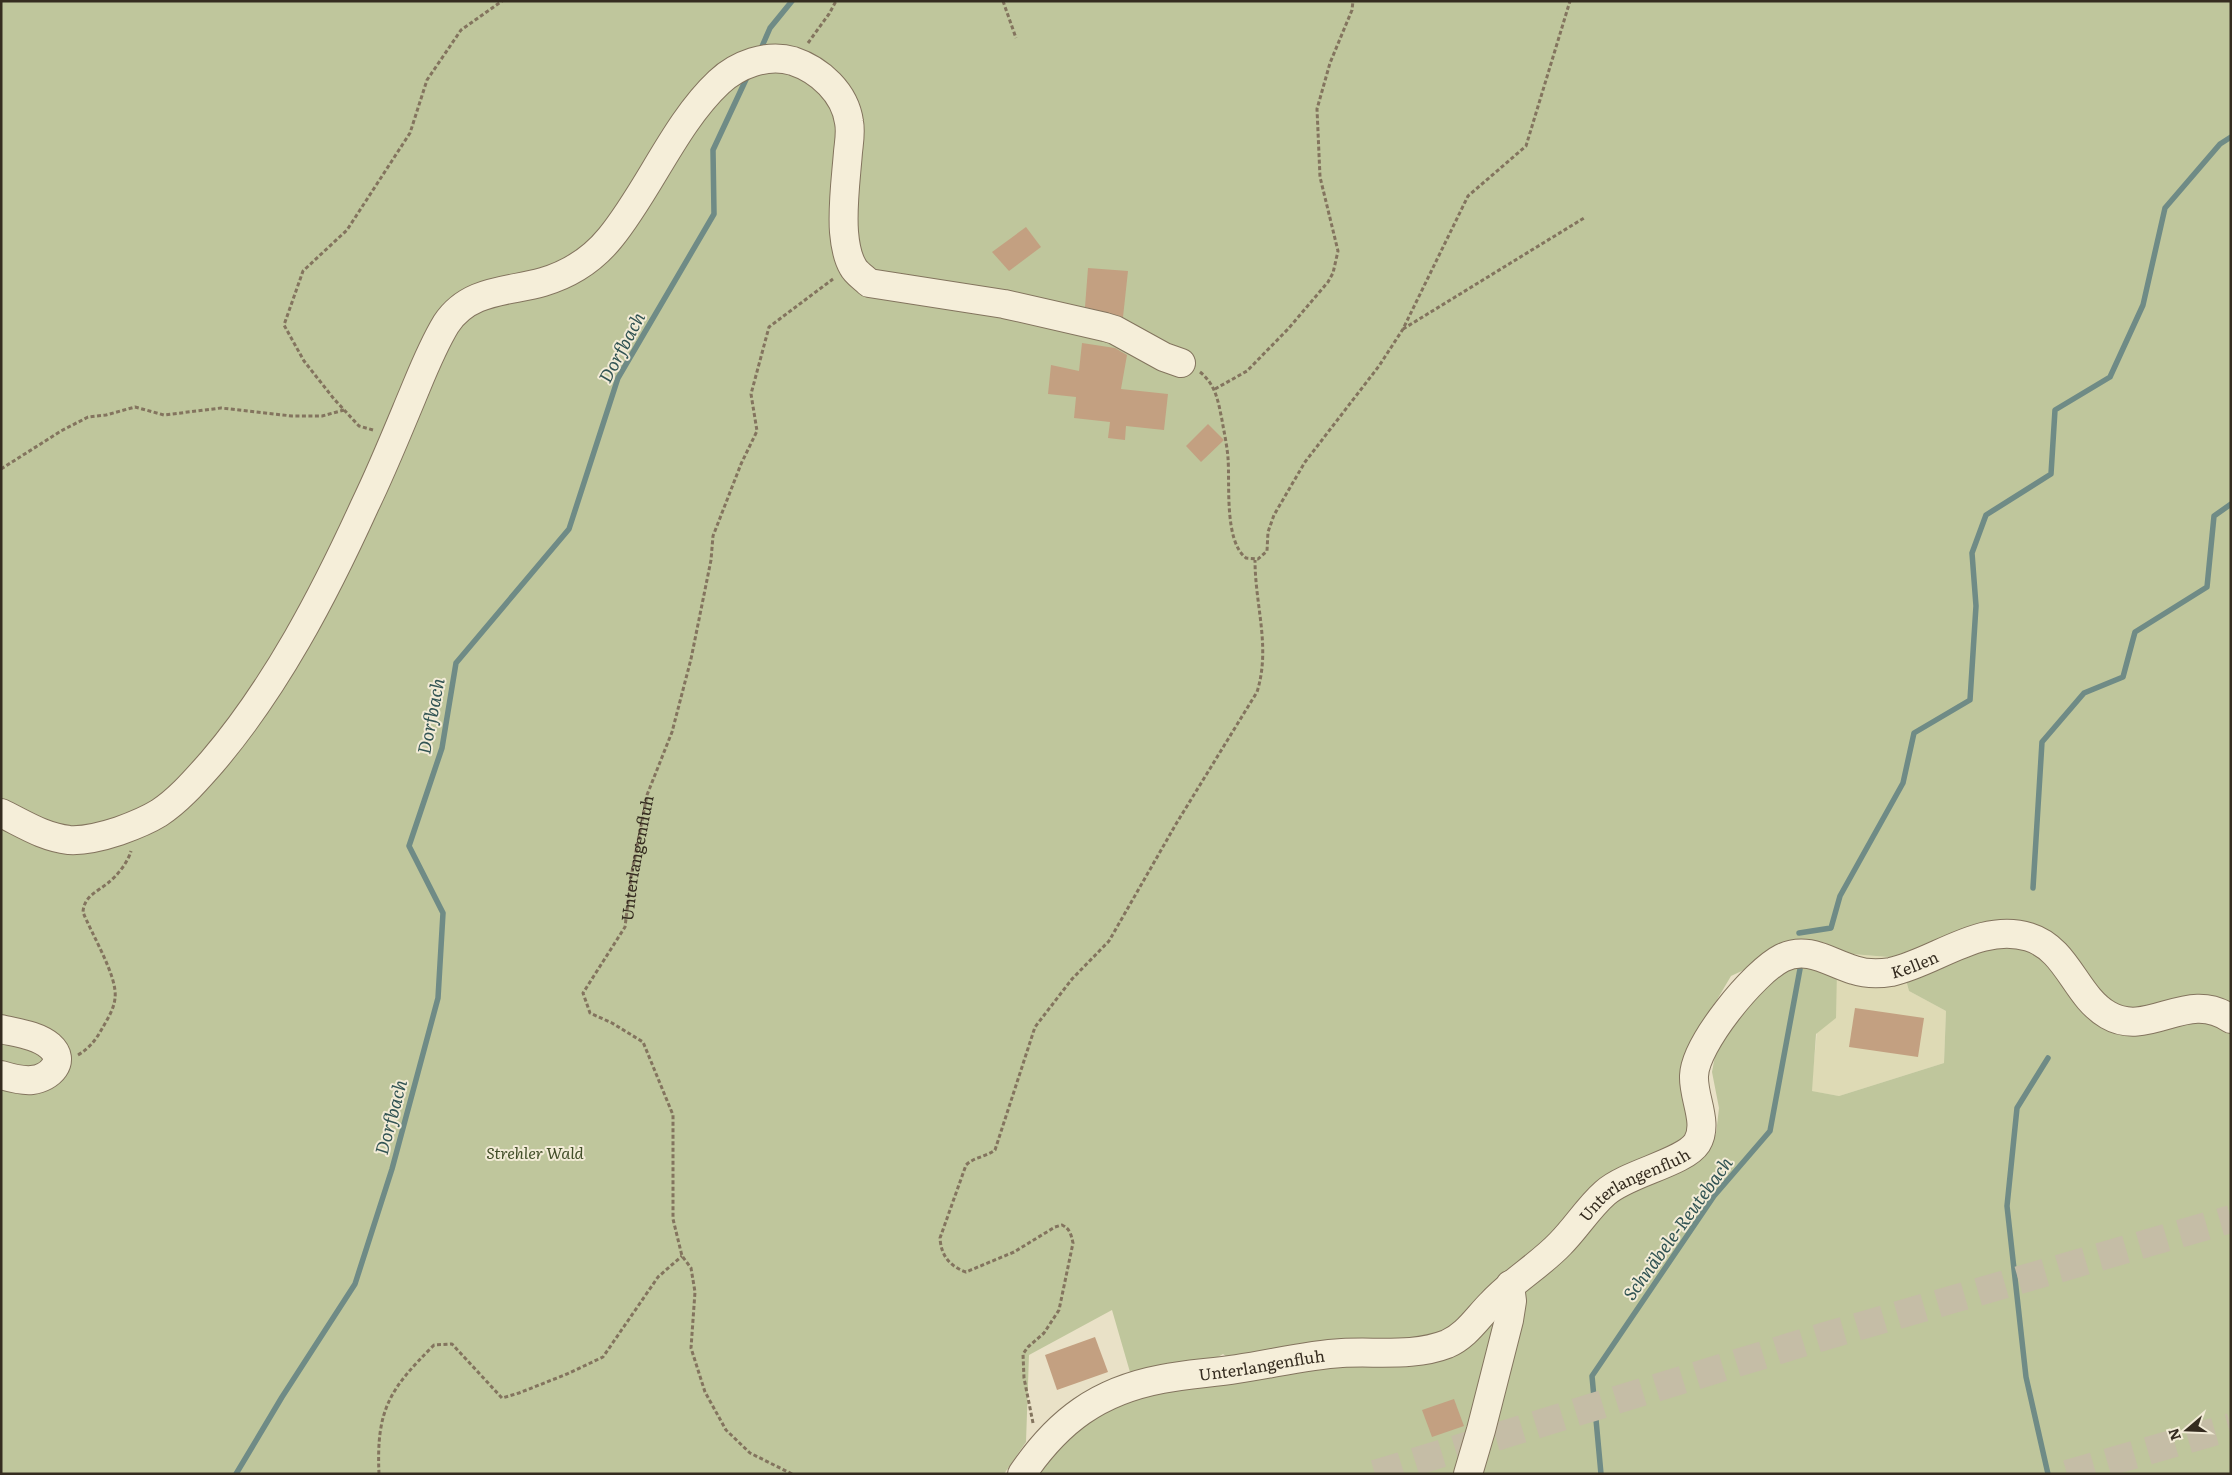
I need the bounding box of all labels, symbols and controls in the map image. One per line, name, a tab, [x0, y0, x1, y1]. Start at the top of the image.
water label: Dorfbach	[591, 306, 651, 387]
water label: Dorfbach	[409, 675, 451, 756]
street label: Unterlangenfluh	[614, 793, 659, 922]
street label: Kellen	[1888, 944, 1942, 984]
water label: Dorfbach	[367, 1076, 413, 1158]
park label: Strehler Wald	[486, 1140, 584, 1164]
street label: Unterlangenfluh	[1572, 1141, 1695, 1226]
water label: Schnäbele-Reutebach	[1616, 1150, 1739, 1305]
street label: Unterlangenfluh	[1197, 1342, 1326, 1386]
north arrow	[2162, 1405, 2212, 1455]
text: N	[2162, 1426, 2185, 1443]

